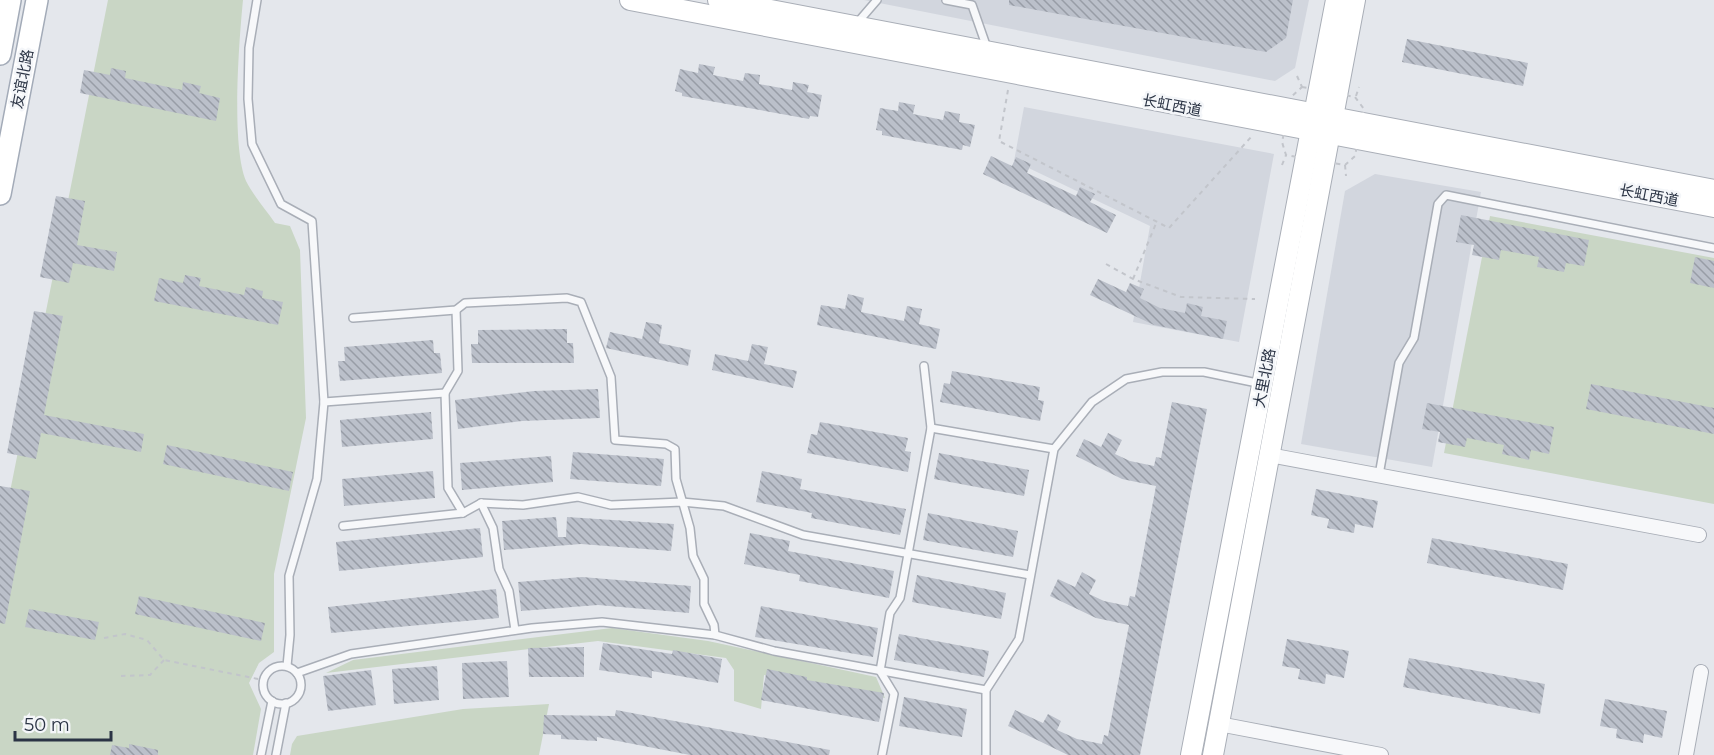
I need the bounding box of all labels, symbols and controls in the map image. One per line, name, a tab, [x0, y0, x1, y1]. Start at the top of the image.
street label: 友谊北路	[7, 48, 37, 110]
street label: 长虹西道	[1141, 90, 1203, 120]
street label: 长虹西道	[1618, 180, 1680, 210]
street label: 大里北路	[1249, 347, 1279, 409]
scale bar	[15, 704, 111, 742]
text: 50 m	[24, 714, 70, 736]

